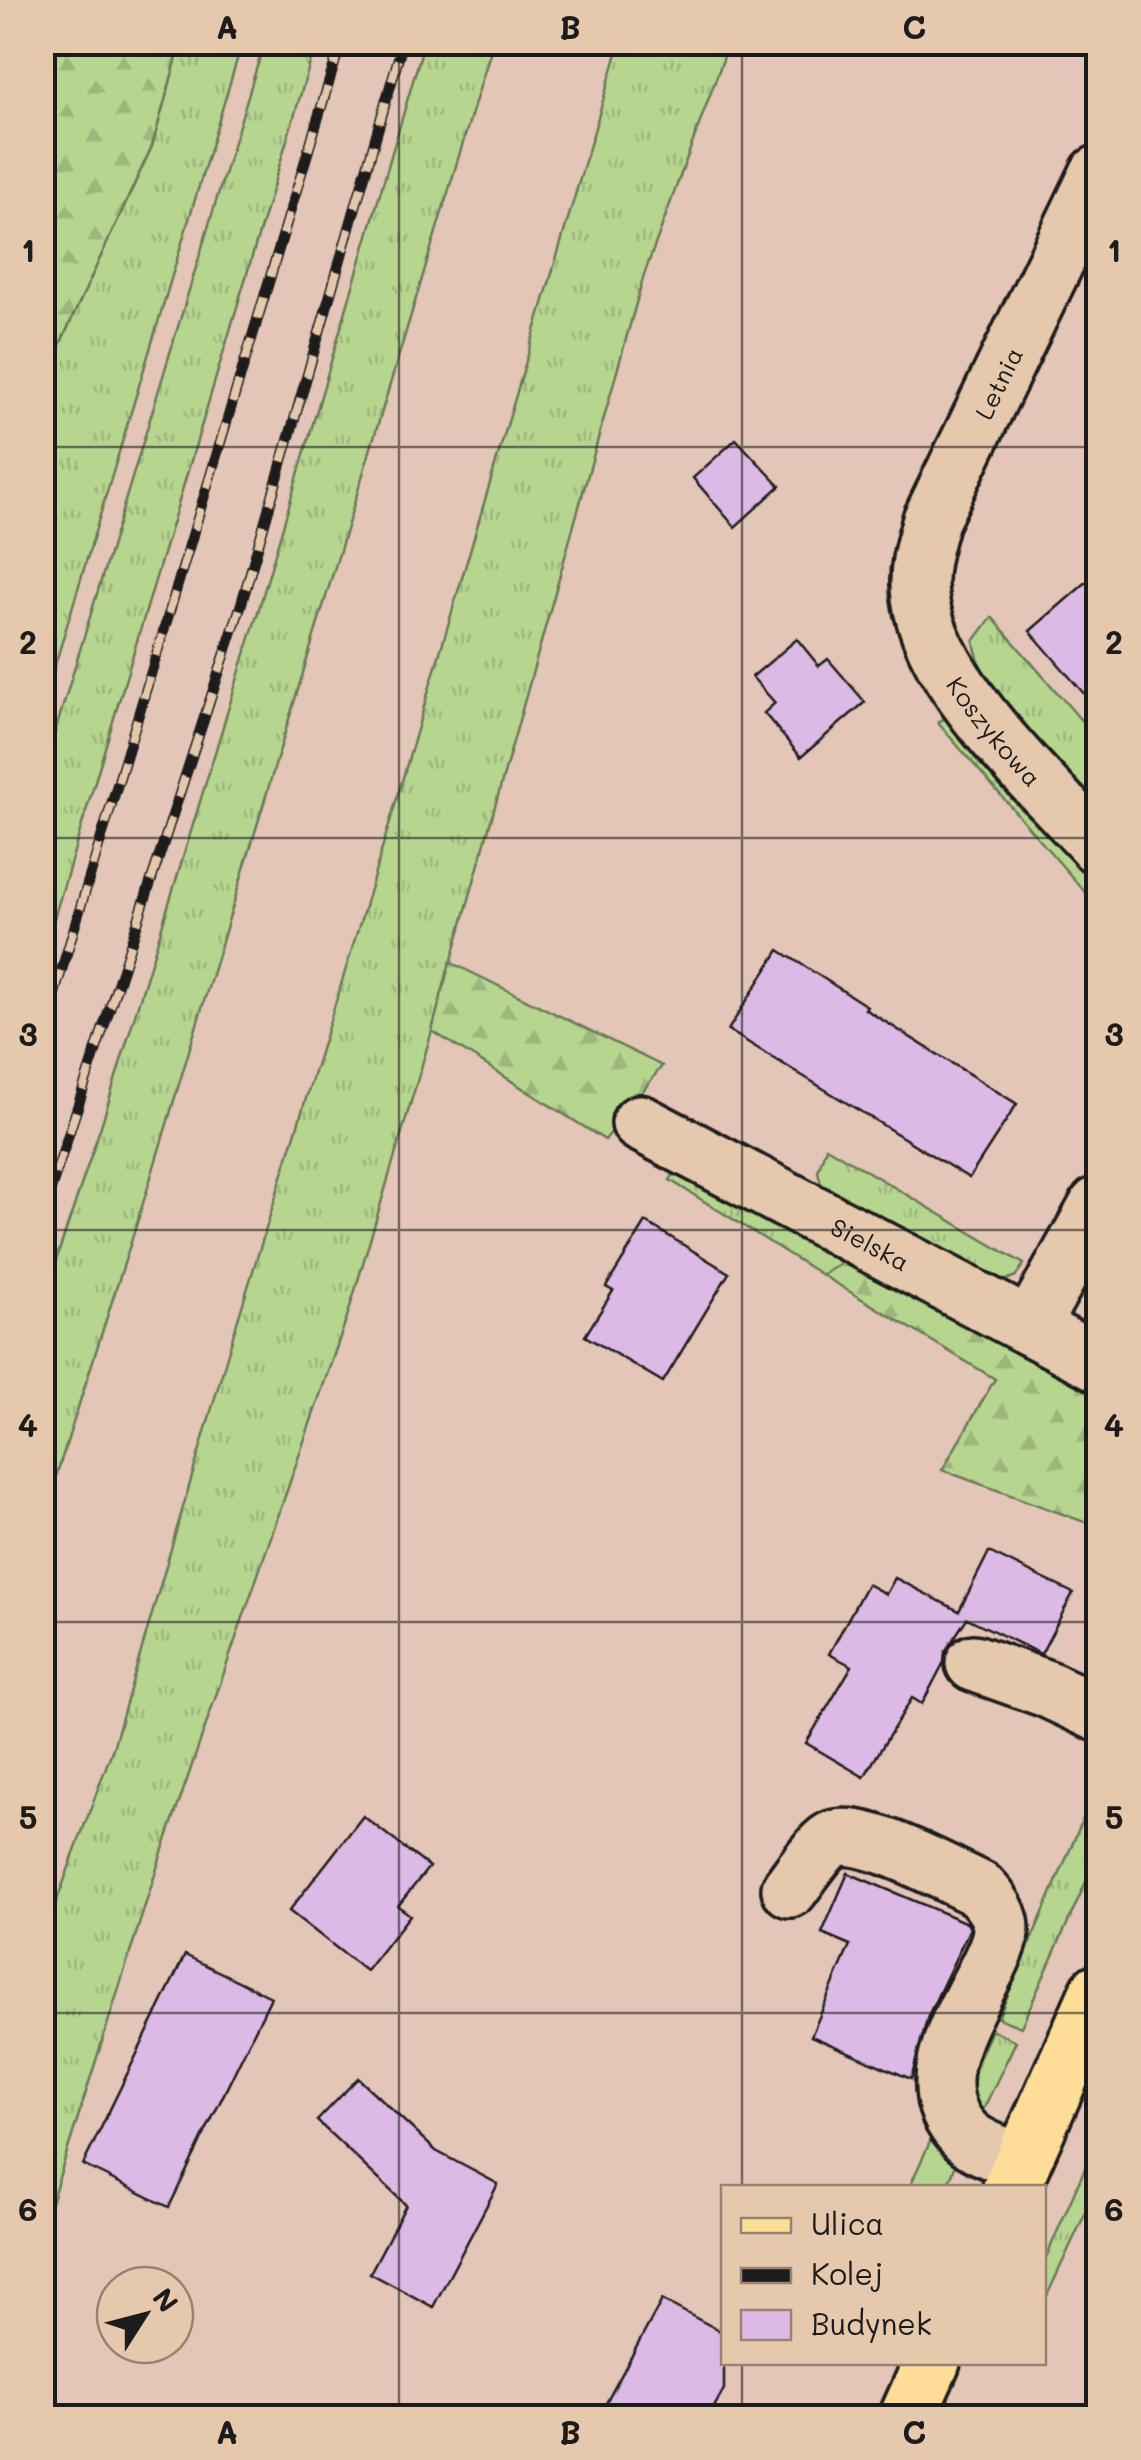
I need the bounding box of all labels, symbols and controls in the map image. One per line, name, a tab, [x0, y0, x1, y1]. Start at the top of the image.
text: A	[216, 5, 238, 47]
text: B	[559, 5, 581, 47]
text: C	[902, 5, 926, 47]
text: 1	[21, 228, 35, 270]
text: 1	[1107, 228, 1121, 270]
street label: Letnia	[967, 342, 1029, 424]
text: 2	[19, 620, 37, 662]
text: 2	[1105, 620, 1123, 662]
street label: Koszykowa	[940, 670, 1049, 793]
text: 3	[18, 1012, 38, 1054]
text: 3	[1104, 1012, 1124, 1054]
street label: Sielska	[825, 1210, 915, 1277]
text: 4	[18, 1403, 38, 1445]
text: 4	[1104, 1403, 1124, 1445]
text: 5	[19, 1795, 37, 1837]
text: 5	[1105, 1795, 1123, 1837]
legend	[721, 2185, 1046, 2365]
text: 6	[18, 2187, 38, 2229]
text: 6	[1104, 2187, 1124, 2229]
text: Ulica	[811, 2203, 884, 2243]
text: Kolej	[811, 2253, 883, 2293]
north arrow	[95, 2265, 195, 2365]
text: N	[145, 2281, 187, 2319]
text: Budynek	[811, 2303, 932, 2343]
text: A	[216, 2410, 238, 2452]
text: B	[559, 2410, 581, 2452]
text: C	[902, 2410, 926, 2452]

